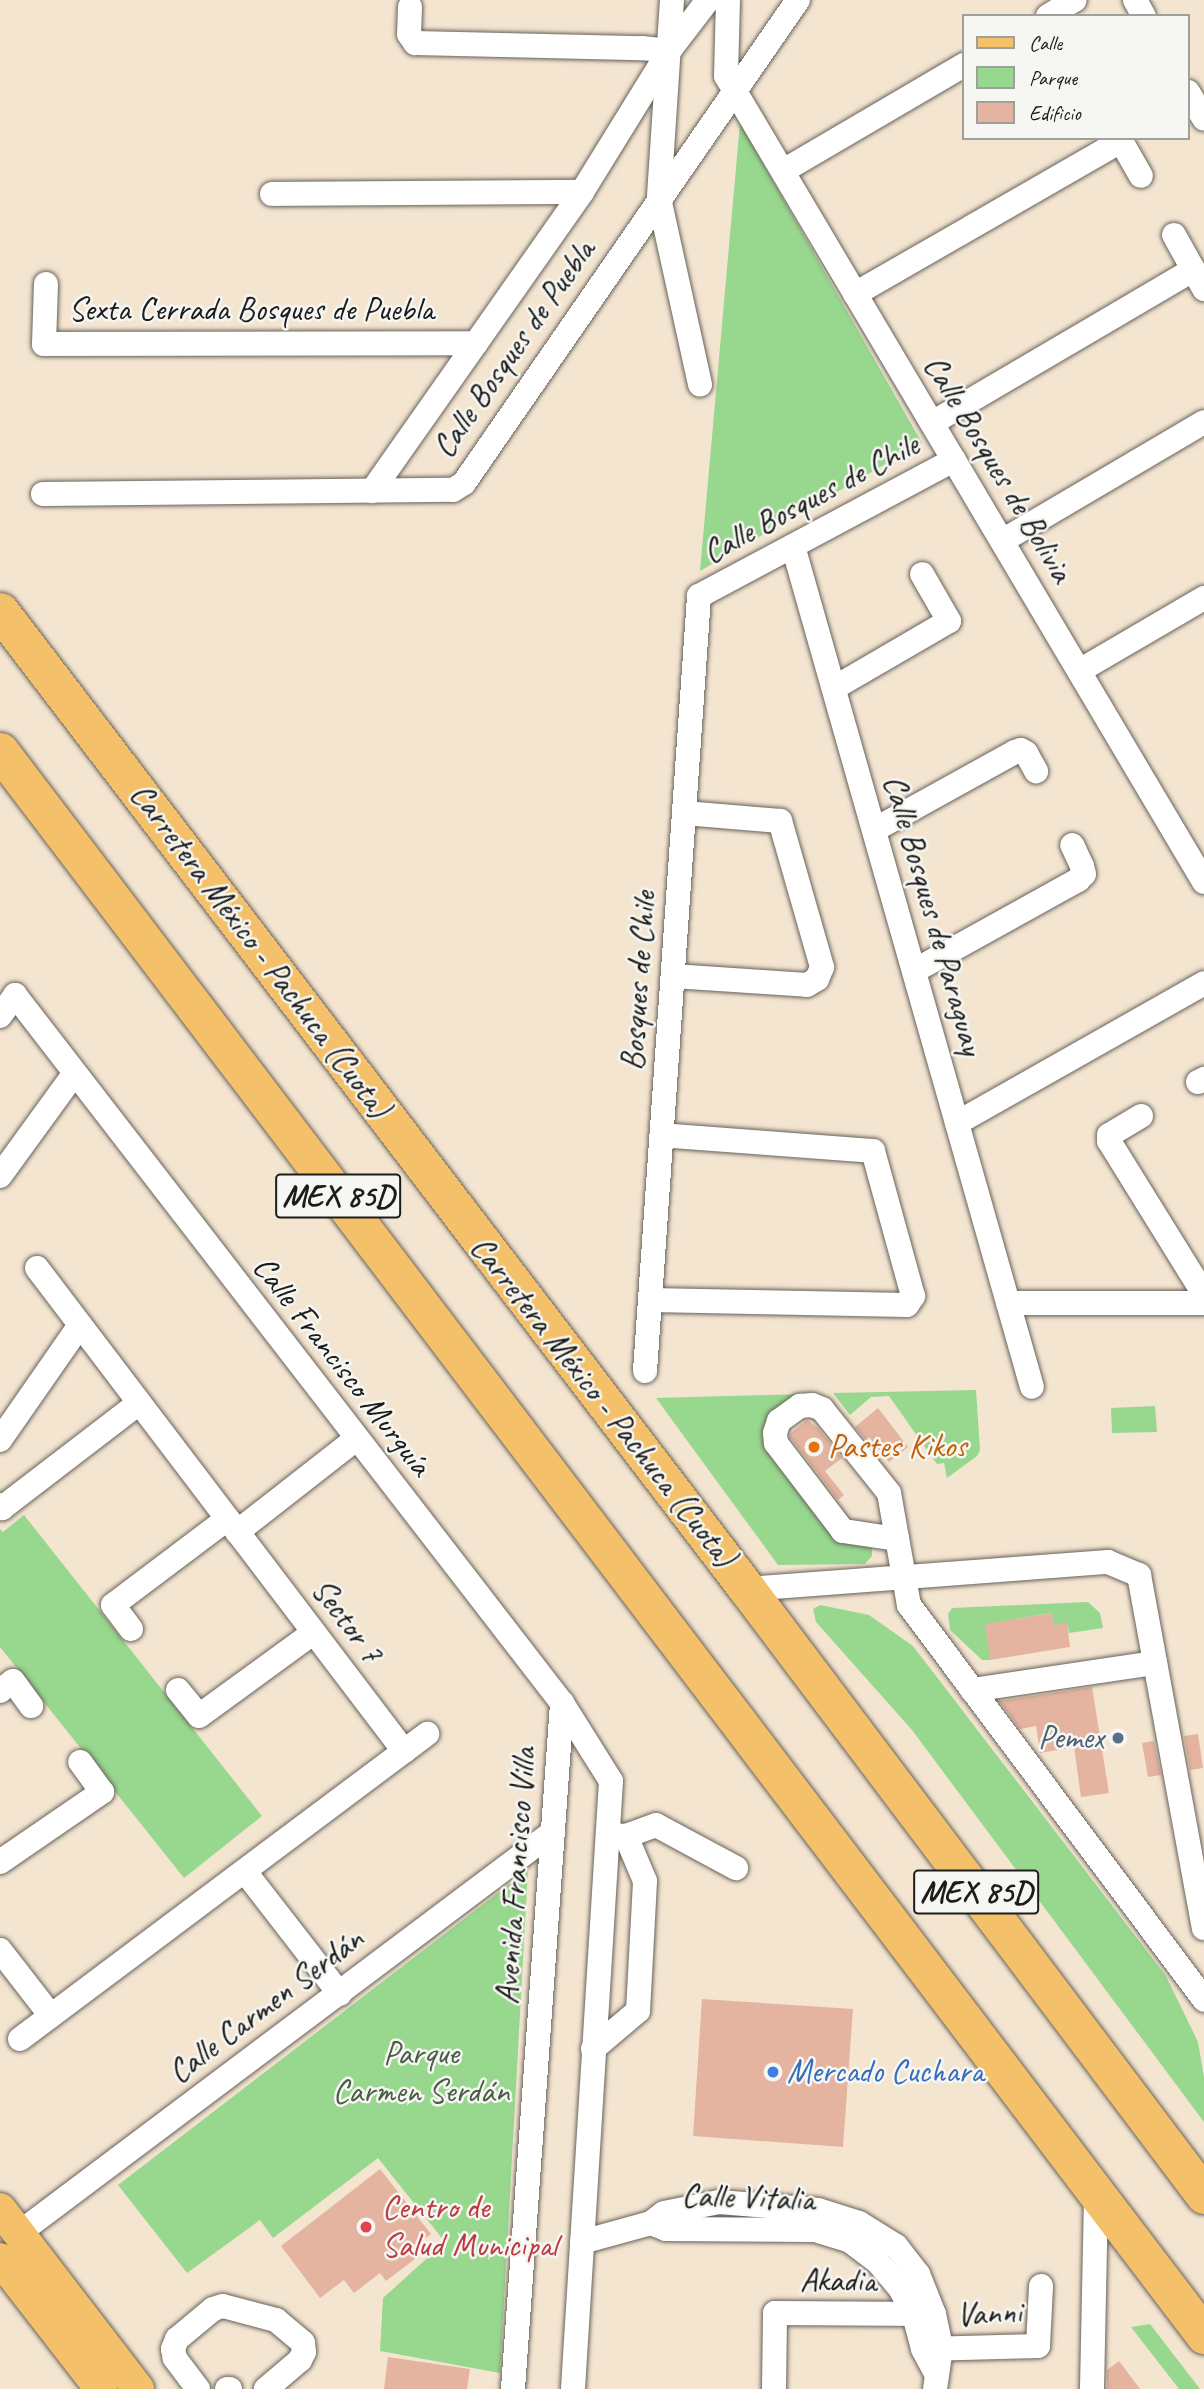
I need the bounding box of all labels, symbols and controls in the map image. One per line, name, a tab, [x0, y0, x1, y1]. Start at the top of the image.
legend	[962, 14, 1190, 140]
text: Calle	[1029, 30, 1062, 56]
text: Parque	[1029, 65, 1077, 91]
text: Edificio	[1029, 100, 1081, 126]
street label: Calle Bosques de Puebla	[424, 232, 604, 466]
street label: Sexta Cerrada Bosques de Puebla	[69, 290, 433, 330]
street label: Calle Bosques de Bolivia	[915, 348, 1081, 590]
street label: Calle Bosques de Chile	[696, 425, 926, 573]
street label: Calle Bosques de Paraguay	[874, 770, 992, 1060]
street label: Carretera México - Pachuca (Cuota)	[121, 776, 399, 1126]
street label: Bosques de Chile	[613, 890, 665, 1072]
road number: MEX 85D	[275, 1168, 401, 1224]
street label: Carretera México - Pachuca (Cuota)	[461, 1229, 745, 1575]
street label: Calle Francisco Murguía	[244, 1248, 440, 1484]
place label: Pastes Kikos	[828, 1427, 966, 1467]
marker: Pastes Kikos	[806, 1439, 822, 1455]
street label: Sector 7	[303, 1571, 391, 1671]
place label: Pemex	[1038, 1718, 1104, 1758]
marker: Pemex	[1110, 1730, 1126, 1746]
street label: Avenida Francisco Villa	[487, 1746, 545, 2006]
road number: MEX 85D	[913, 1864, 1039, 1920]
street label: Calle Carmen Serdán	[160, 1919, 372, 2093]
park label: Parque Carmen Serdán	[333, 2034, 509, 2112]
place label: Mercado Cuchara	[787, 2052, 984, 2092]
marker: Mercado Cuchara	[765, 2064, 781, 2080]
street label: Calle Vitalia	[681, 2176, 815, 2220]
place label: Centro de Salud Municipal	[382, 2188, 558, 2266]
marker: Centro de Salud Municipal	[356, 2217, 376, 2237]
street label: Akadia	[800, 2261, 876, 2301]
street label: Vanni	[956, 2293, 1022, 2335]

